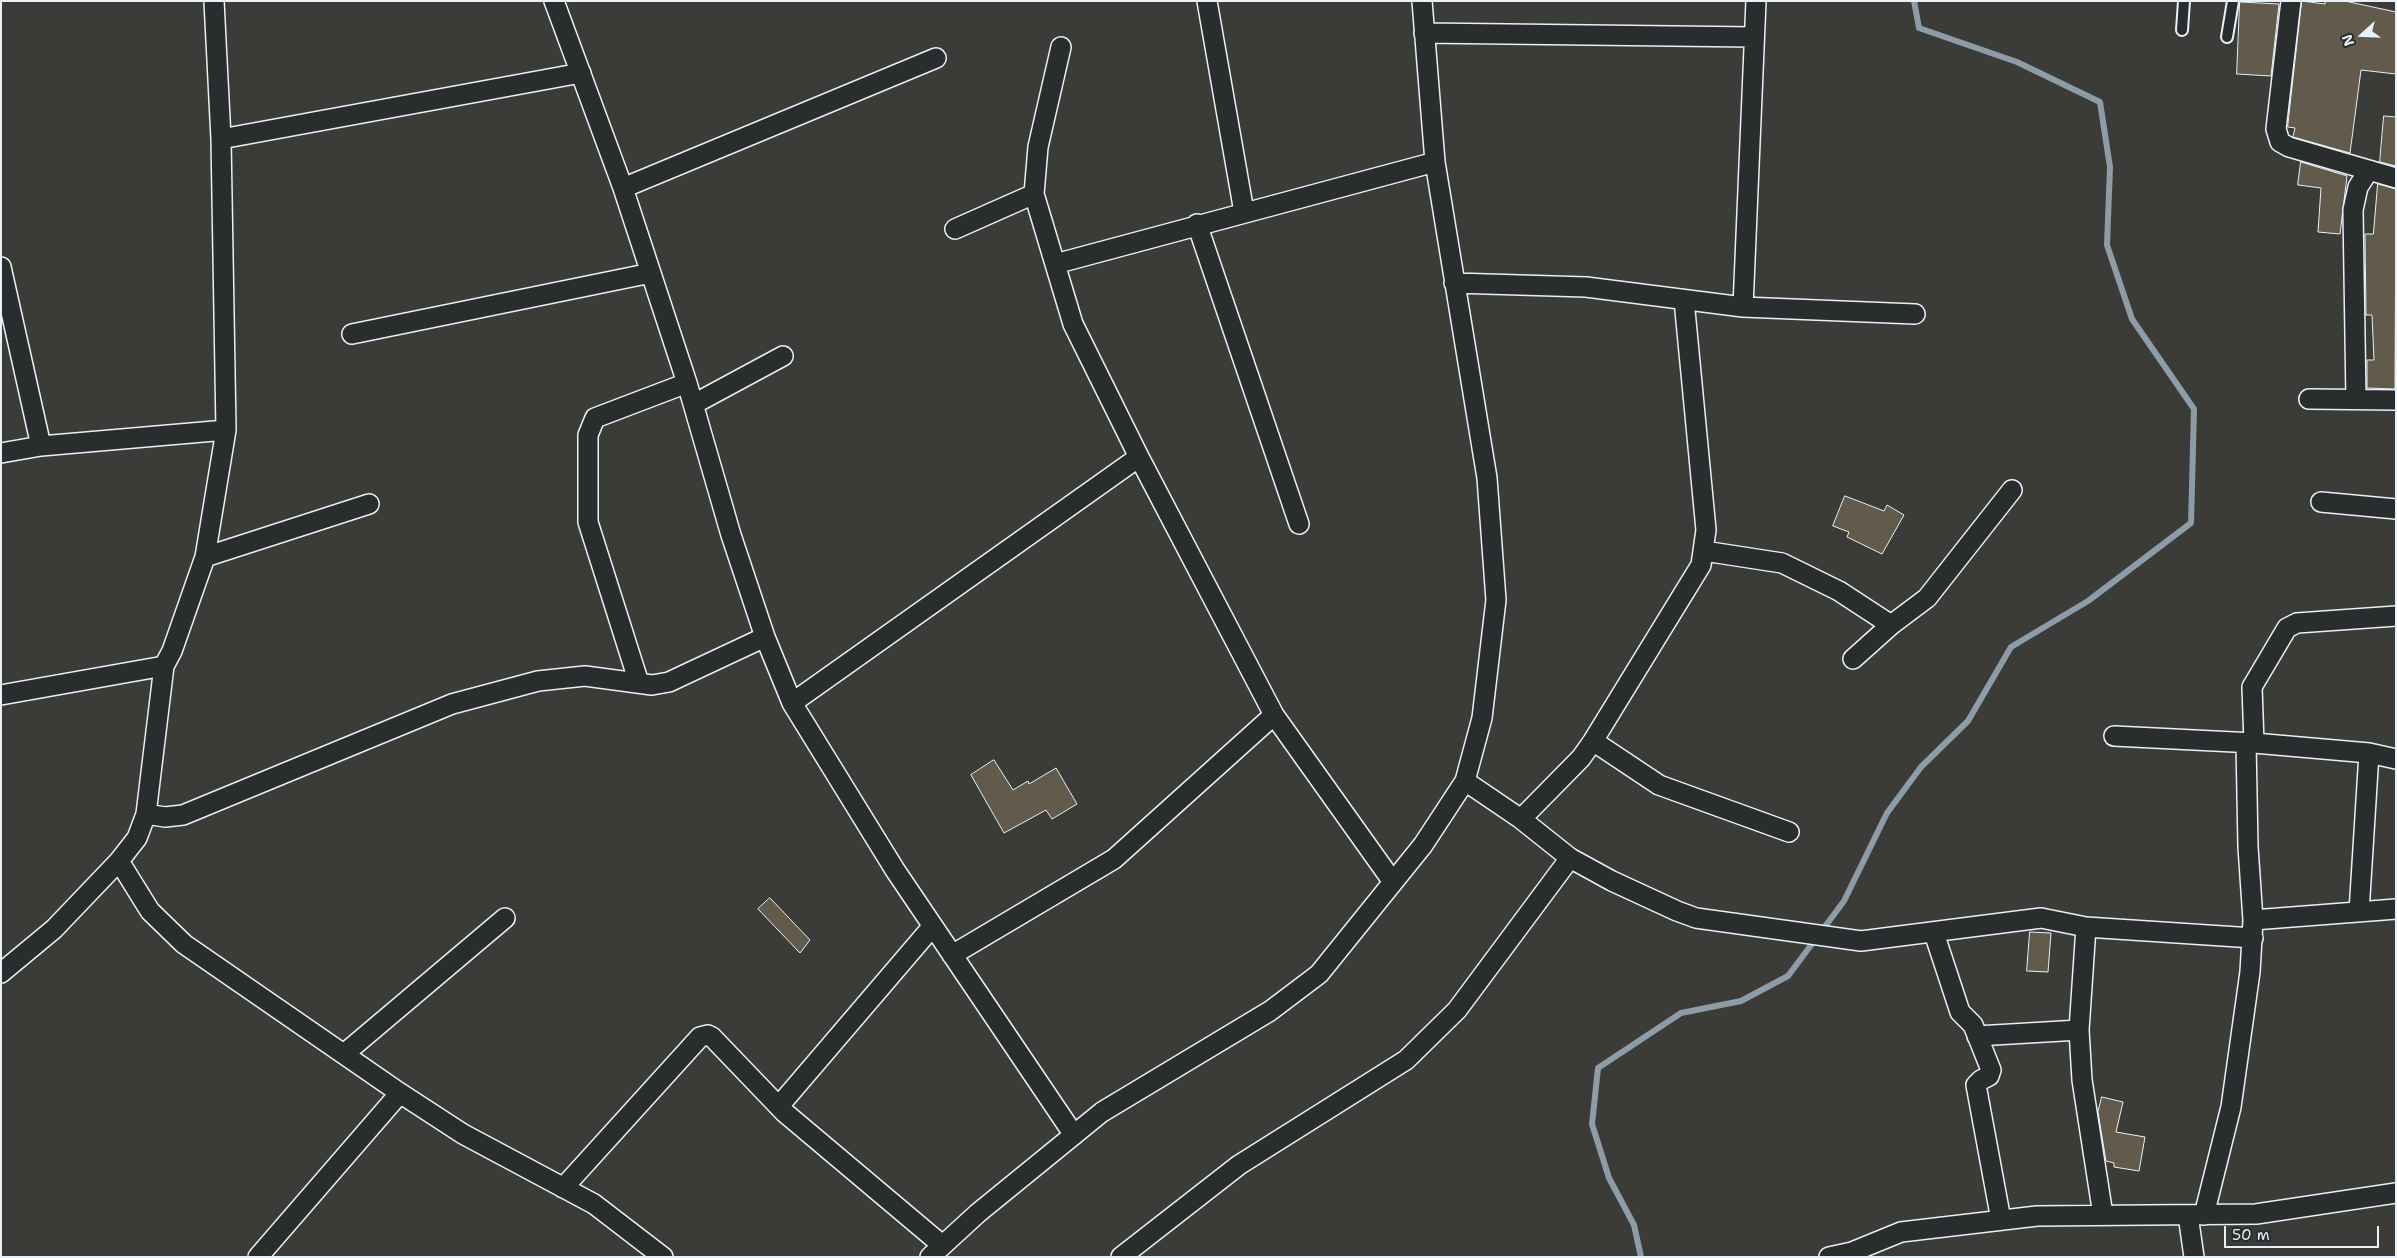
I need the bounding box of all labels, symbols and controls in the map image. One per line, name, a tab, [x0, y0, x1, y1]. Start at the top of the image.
north arrow	[2337, 10, 2387, 60]
text: N	[2338, 32, 2358, 48]
scale bar	[2227, 1216, 2382, 1248]
text: 50 m	[2232, 1225, 2270, 1245]

